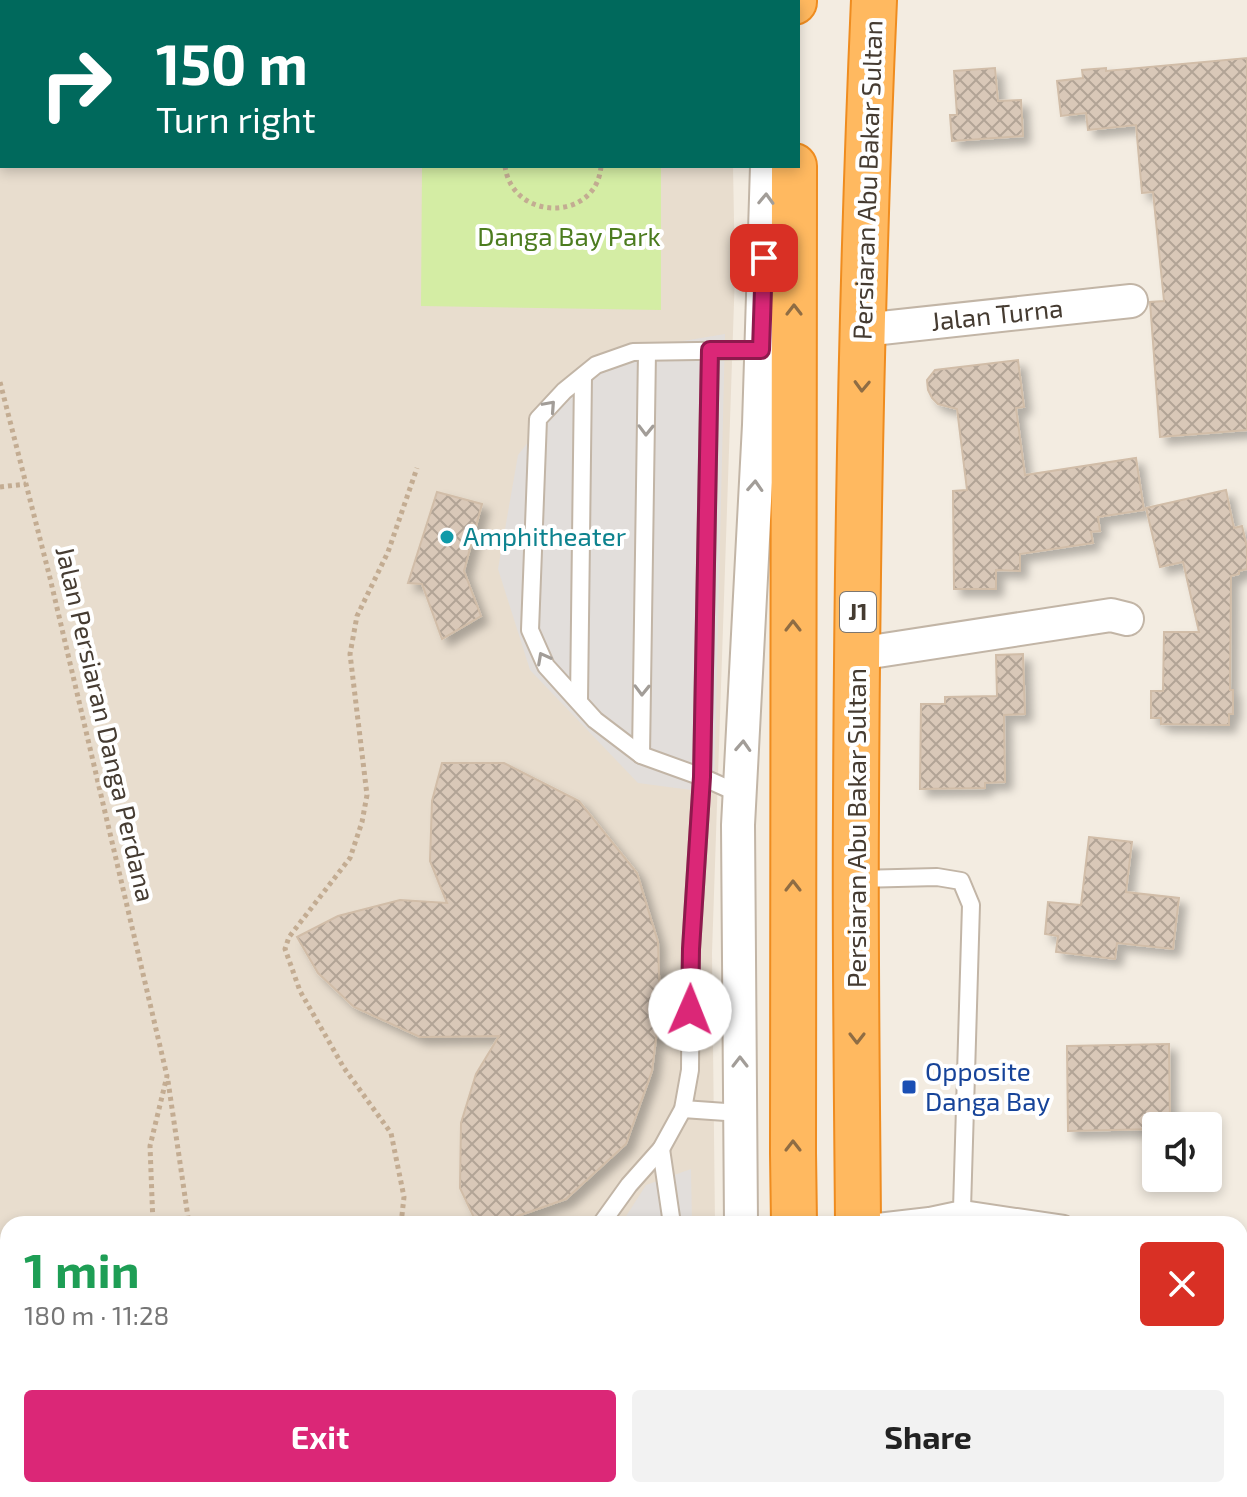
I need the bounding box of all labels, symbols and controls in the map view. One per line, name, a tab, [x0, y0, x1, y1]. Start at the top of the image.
street label: Persiaran Abu Bakar Sultan	[845, 20, 888, 340]
text: 150 m	[156, 29, 308, 96]
icon: right	[24, 32, 128, 136]
text: Turn right	[156, 97, 316, 140]
one-way arrow	[757, 192, 774, 205]
park label: Danga Bay Park	[477, 220, 661, 251]
pin	[730, 224, 798, 292]
icon: arrive	[742, 236, 786, 280]
street label: Jalan Turna	[929, 291, 1065, 336]
one-way arrow	[785, 303, 803, 316]
one-way arrow	[853, 380, 870, 393]
one-way arrow	[541, 400, 555, 415]
one-way arrow	[637, 424, 655, 437]
one-way arrow	[747, 479, 764, 492]
place label: Amphitheater	[463, 520, 626, 551]
marker: Amphitheater	[438, 528, 456, 546]
street label: Jalan Persiaran Danga Perdana	[50, 543, 163, 905]
road number: J1	[840, 592, 876, 632]
one-way arrow	[785, 619, 802, 632]
one-way arrow	[538, 651, 553, 666]
street label: Persiaran Abu Bakar Sultan	[840, 668, 871, 988]
one-way arrow	[633, 684, 650, 697]
one-way arrow	[734, 739, 751, 752]
one-way arrow	[784, 879, 802, 892]
position arrow	[648, 968, 732, 1052]
one-way arrow	[848, 1032, 866, 1045]
one-way arrow	[731, 1055, 749, 1068]
place label: Opposite Danga Bay	[925, 1055, 1050, 1116]
marker: Opposite Danga Bay	[900, 1078, 918, 1096]
map controls	[1142, 1112, 1222, 1192]
button: sound	[1142, 1112, 1222, 1192]
one-way arrow	[784, 1139, 802, 1152]
text: 1 min	[24, 1240, 140, 1298]
button: close	[1140, 1242, 1224, 1326]
text: 180 m · 11:28	[24, 1299, 169, 1330]
button: Exit	[24, 1390, 616, 1482]
button: Share	[632, 1390, 1224, 1482]

